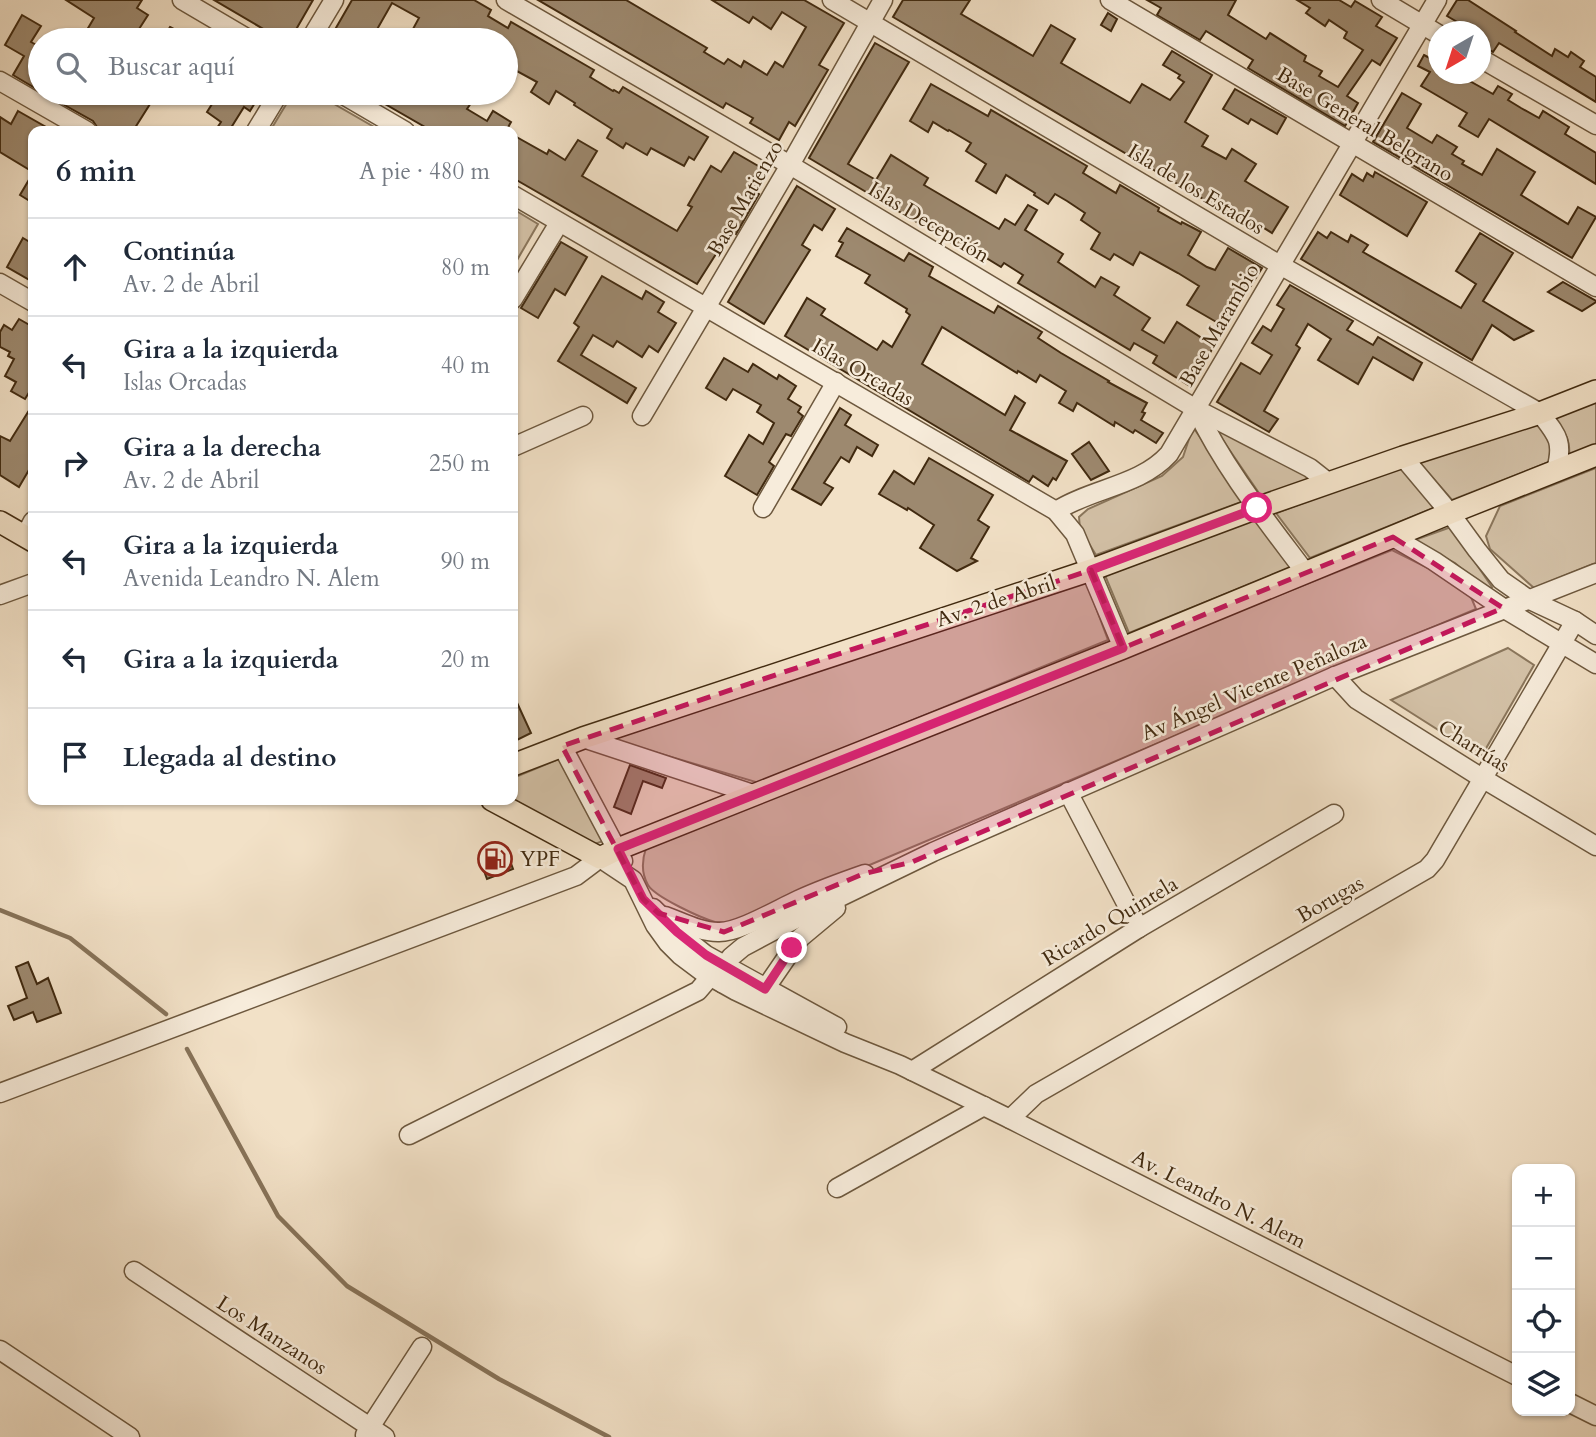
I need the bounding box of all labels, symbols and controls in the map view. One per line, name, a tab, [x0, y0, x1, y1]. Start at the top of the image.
north arrow	[1428, 21, 1491, 84]
search box	[28, 28, 518, 105]
icon: search	[52, 48, 90, 86]
text: Buscar aquí	[108, 49, 235, 84]
street label: Base General Belgrano	[1271, 60, 1459, 189]
street label: Base Matienzo	[701, 135, 790, 261]
street label: Isla de los Estados	[1122, 137, 1270, 242]
text: 6 min	[56, 151, 136, 192]
text: A pie · 480 m	[359, 156, 490, 187]
street label: Islas Decepción	[863, 175, 995, 270]
text: Continúa	[123, 234, 235, 269]
icon: ahead	[56, 248, 94, 286]
text: 80 m	[441, 252, 490, 283]
street label: Base Marambio	[1173, 258, 1266, 392]
text: Av. 2 de Abril	[123, 269, 259, 300]
text: Gira a la izquierda	[123, 332, 339, 367]
street label: Islas Orcadas	[807, 332, 919, 413]
icon: left	[56, 346, 94, 384]
text: 40 m	[441, 350, 490, 381]
text: Islas Orcadas	[123, 367, 247, 398]
text: Gira a la derecha	[123, 430, 321, 465]
icon: right	[56, 444, 94, 482]
text: 250 m	[429, 448, 490, 479]
text: Av. 2 de Abril	[123, 465, 259, 496]
route start	[1241, 492, 1272, 523]
text: Gira a la izquierda	[123, 528, 339, 563]
icon: left	[56, 542, 94, 580]
text: 90 m	[441, 546, 490, 577]
text: Avenida Leandro N. Alem	[123, 563, 380, 594]
street label: Av. 2 de Abril	[933, 568, 1060, 634]
street label: Av Ángel Vicente Peñaloza	[1137, 627, 1372, 748]
icon: left	[56, 640, 94, 678]
text: Gira a la izquierda	[123, 642, 339, 677]
text: 20 m	[441, 644, 490, 675]
street label: Charrúas	[1432, 713, 1515, 780]
icon: arrive	[56, 738, 94, 776]
text: Llegada al destino	[123, 740, 337, 775]
fuel station icon: YPF	[476, 840, 514, 878]
place label: YPF	[520, 845, 560, 874]
street label: Borugas	[1292, 869, 1369, 930]
street label: Ricardo Quintela	[1037, 870, 1183, 973]
route end	[776, 932, 807, 963]
street label: Av. Leandro N. Alem	[1127, 1143, 1311, 1256]
map controls	[1512, 1164, 1575, 1416]
button: +	[1512, 1164, 1575, 1227]
button: −	[1512, 1227, 1575, 1290]
street label: Los Manzanos	[211, 1289, 333, 1382]
button: locate	[1512, 1290, 1575, 1353]
button: layers	[1512, 1353, 1575, 1416]

